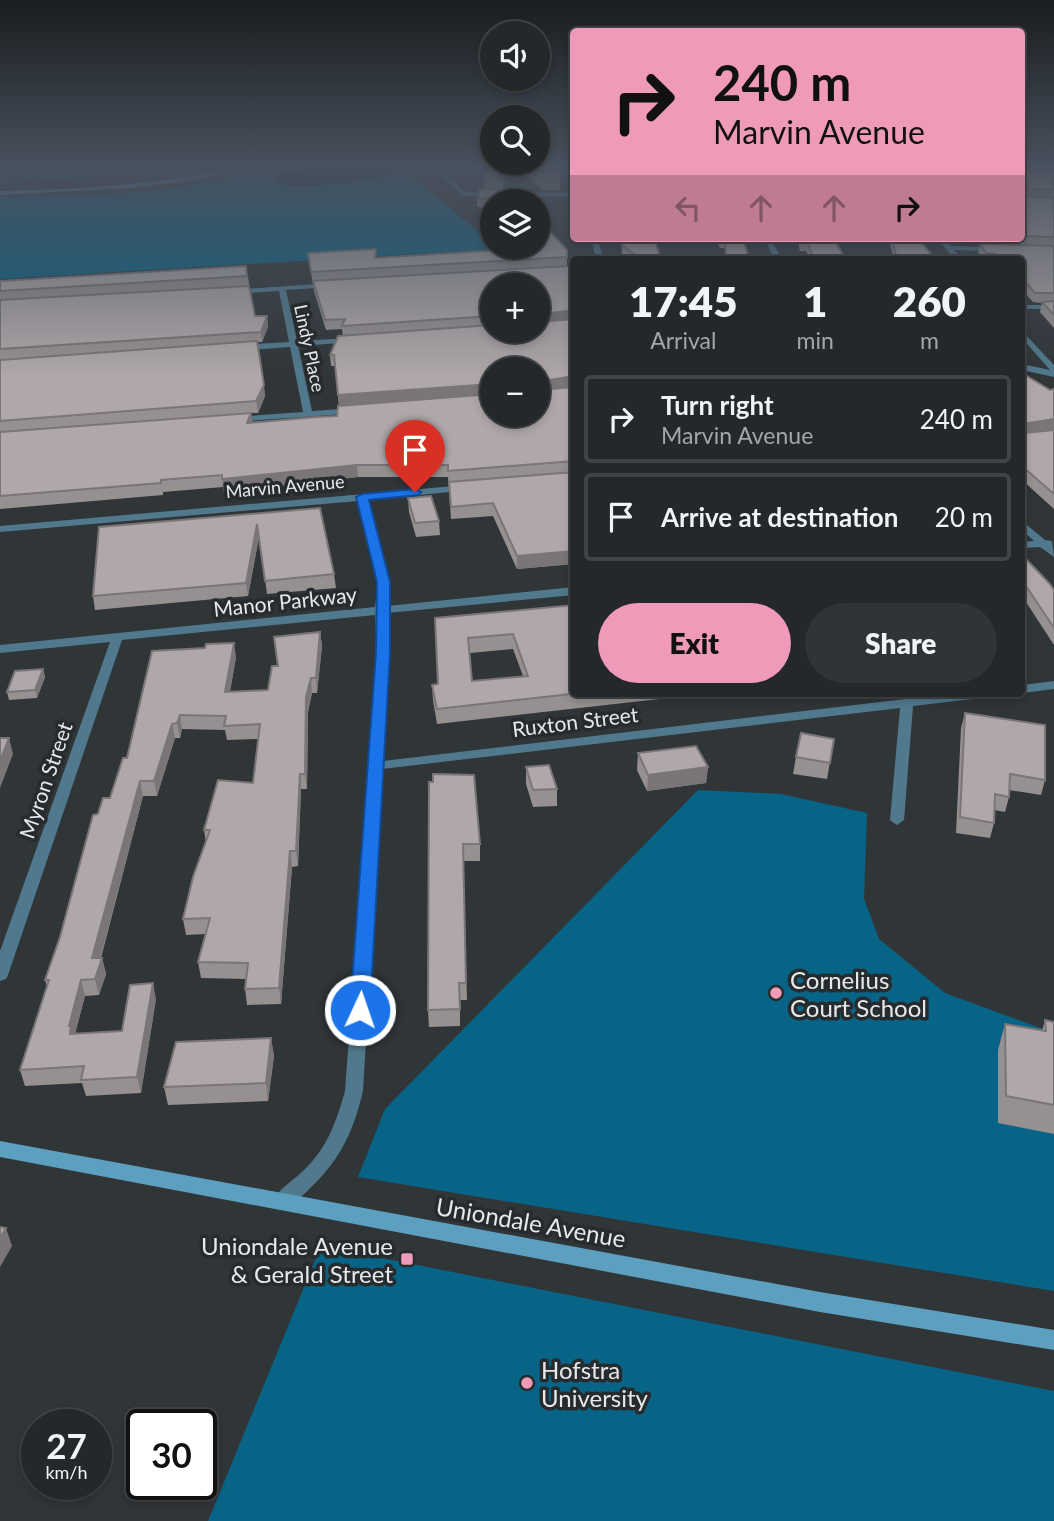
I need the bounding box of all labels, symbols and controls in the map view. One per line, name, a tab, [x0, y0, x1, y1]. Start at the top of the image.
map controls	[480, 21, 550, 427]
button: sound	[480, 21, 550, 91]
text: 240 m	[713, 53, 851, 111]
icon: right	[598, 56, 689, 147]
button: search	[480, 105, 550, 175]
text: Marvin Avenue	[713, 112, 925, 151]
button: layers	[480, 189, 550, 259]
icon: left	[669, 189, 707, 227]
icon: ahead	[742, 189, 780, 227]
icon: ahead	[815, 189, 853, 227]
icon: right	[888, 189, 926, 227]
button: +	[480, 273, 550, 343]
text: 17:45	[629, 276, 738, 326]
text: 1	[803, 276, 827, 326]
text: 260	[893, 276, 966, 326]
street label: Lindy Place	[290, 302, 330, 394]
text: Arrival	[650, 326, 716, 354]
text: min	[797, 326, 834, 354]
text: m	[920, 326, 939, 354]
button: −	[480, 357, 550, 427]
text: Turn right	[661, 389, 774, 421]
icon: right	[602, 400, 640, 438]
text: 240 m	[920, 403, 993, 435]
pin	[385, 420, 445, 492]
text: Marvin Avenue	[661, 421, 813, 449]
icon: arrive	[396, 431, 434, 469]
street label: Marvin Avenue	[225, 470, 345, 502]
icon: arrive	[602, 498, 640, 536]
text: Arrive at destination	[661, 501, 898, 533]
text: 20 m	[935, 501, 993, 533]
street label: Manor Parkway	[212, 581, 358, 621]
button: Exit	[598, 603, 791, 683]
button: Share	[805, 603, 997, 683]
street label: Ruxton Street	[511, 701, 640, 741]
street label: Myron Street	[13, 718, 77, 842]
place label: Cornelius Court School	[790, 965, 927, 1022]
position arrow	[323, 973, 397, 1047]
marker: Cornelius Court School	[768, 985, 784, 1001]
street label: Uniondale Avenue	[434, 1191, 628, 1253]
place label: Uniondale Avenue & Gerald Street	[201, 1231, 393, 1288]
marker: Uniondale Avenue & Gerald Street	[399, 1251, 415, 1267]
place label: Hofstra University	[541, 1355, 649, 1412]
marker: Hofstra University	[519, 1375, 535, 1391]
speed limit sign: 30	[126, 1409, 217, 1500]
text: 27	[46, 1424, 87, 1466]
text: km/h	[45, 1461, 88, 1483]

